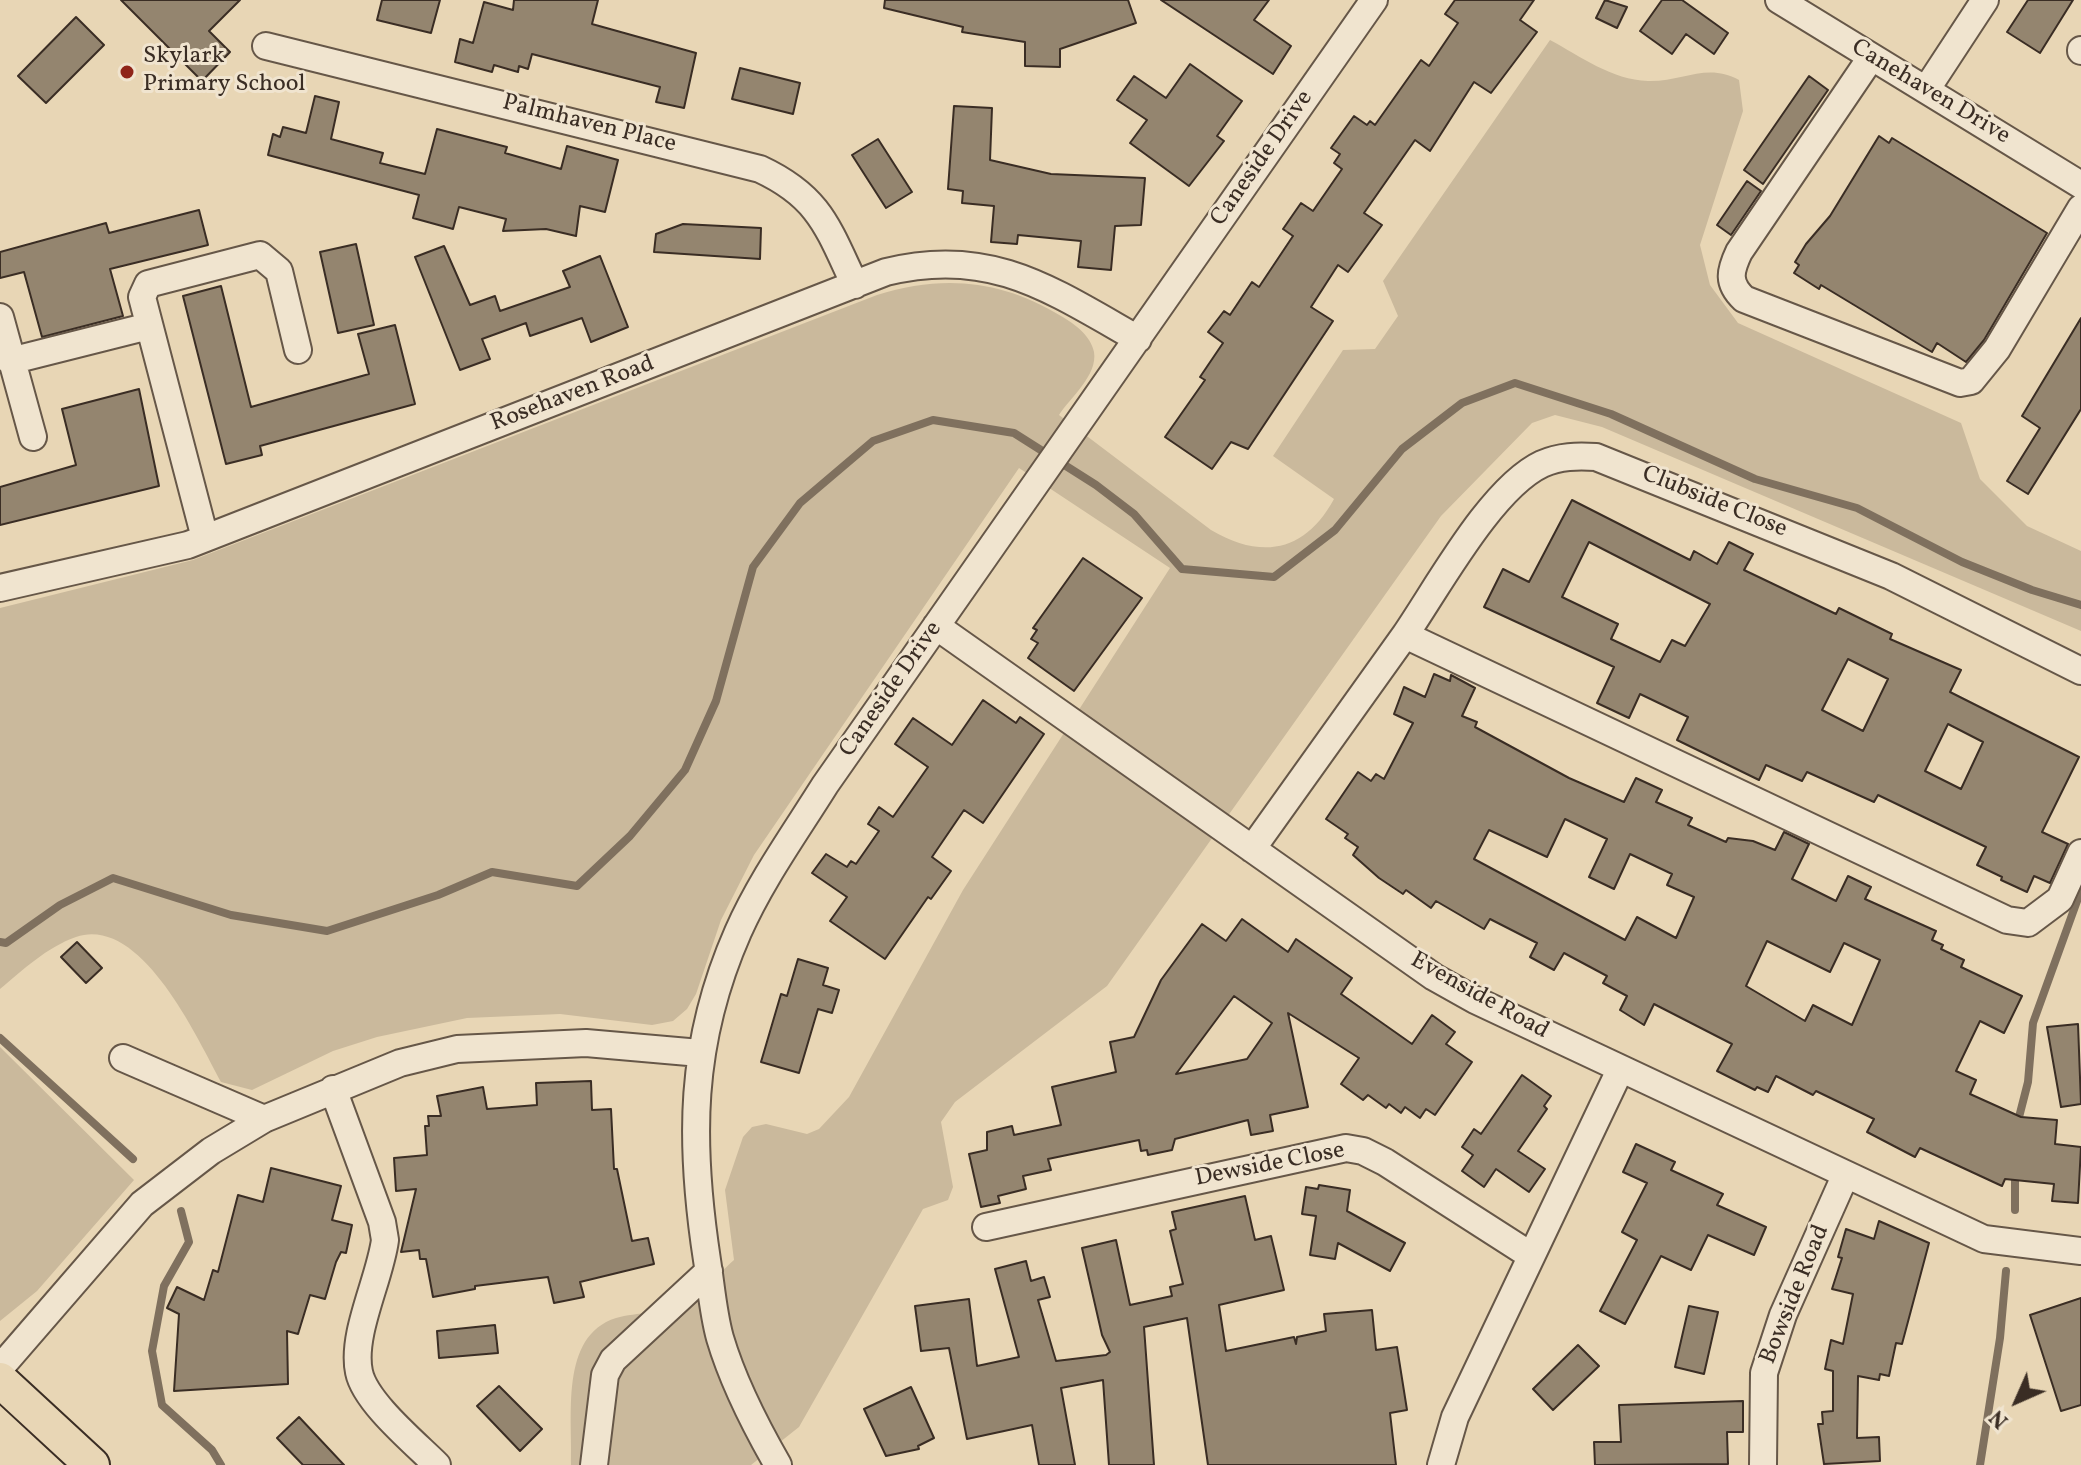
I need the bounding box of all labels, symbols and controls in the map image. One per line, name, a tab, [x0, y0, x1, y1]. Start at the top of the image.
street label: Canehaven Drive	[1845, 34, 2015, 152]
place label: Skylark Primary School	[143, 44, 305, 100]
marker: Skylark Primary School	[118, 63, 136, 81]
street label: Caneside Drive	[1206, 86, 1320, 232]
street label: Palmhaven Place	[499, 90, 679, 160]
street label: Rosehaven Road	[487, 351, 659, 439]
street label: Clubside Close	[1637, 461, 1791, 545]
street label: Caneside Drive	[835, 617, 949, 763]
street label: Evenside Road	[1405, 947, 1553, 1047]
street label: Dewside Close	[1193, 1137, 1347, 1195]
street label: Bowside Road	[1755, 1221, 1837, 1369]
north arrow	[1977, 1361, 2057, 1441]
text: N	[1983, 1402, 2016, 1435]

